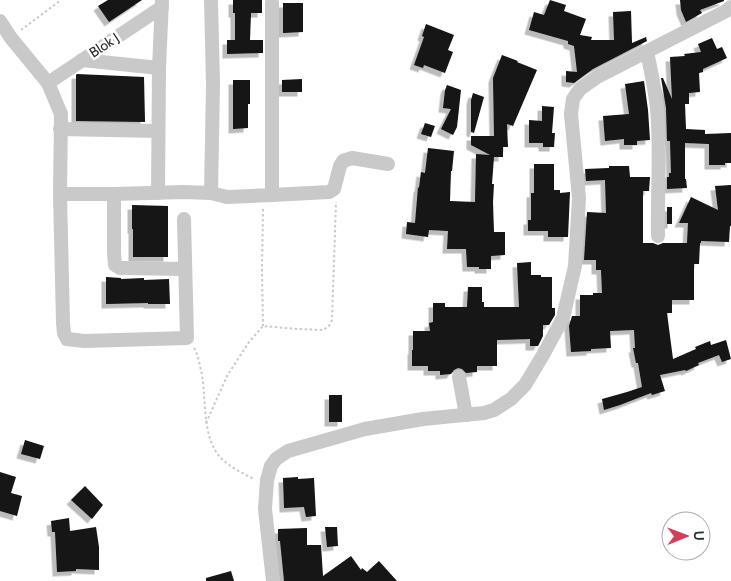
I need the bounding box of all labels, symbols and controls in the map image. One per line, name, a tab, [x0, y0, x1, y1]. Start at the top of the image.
street label: Blok J	[86, 29, 122, 61]
north arrow	[661, 511, 711, 561]
text: U	[690, 531, 708, 541]

